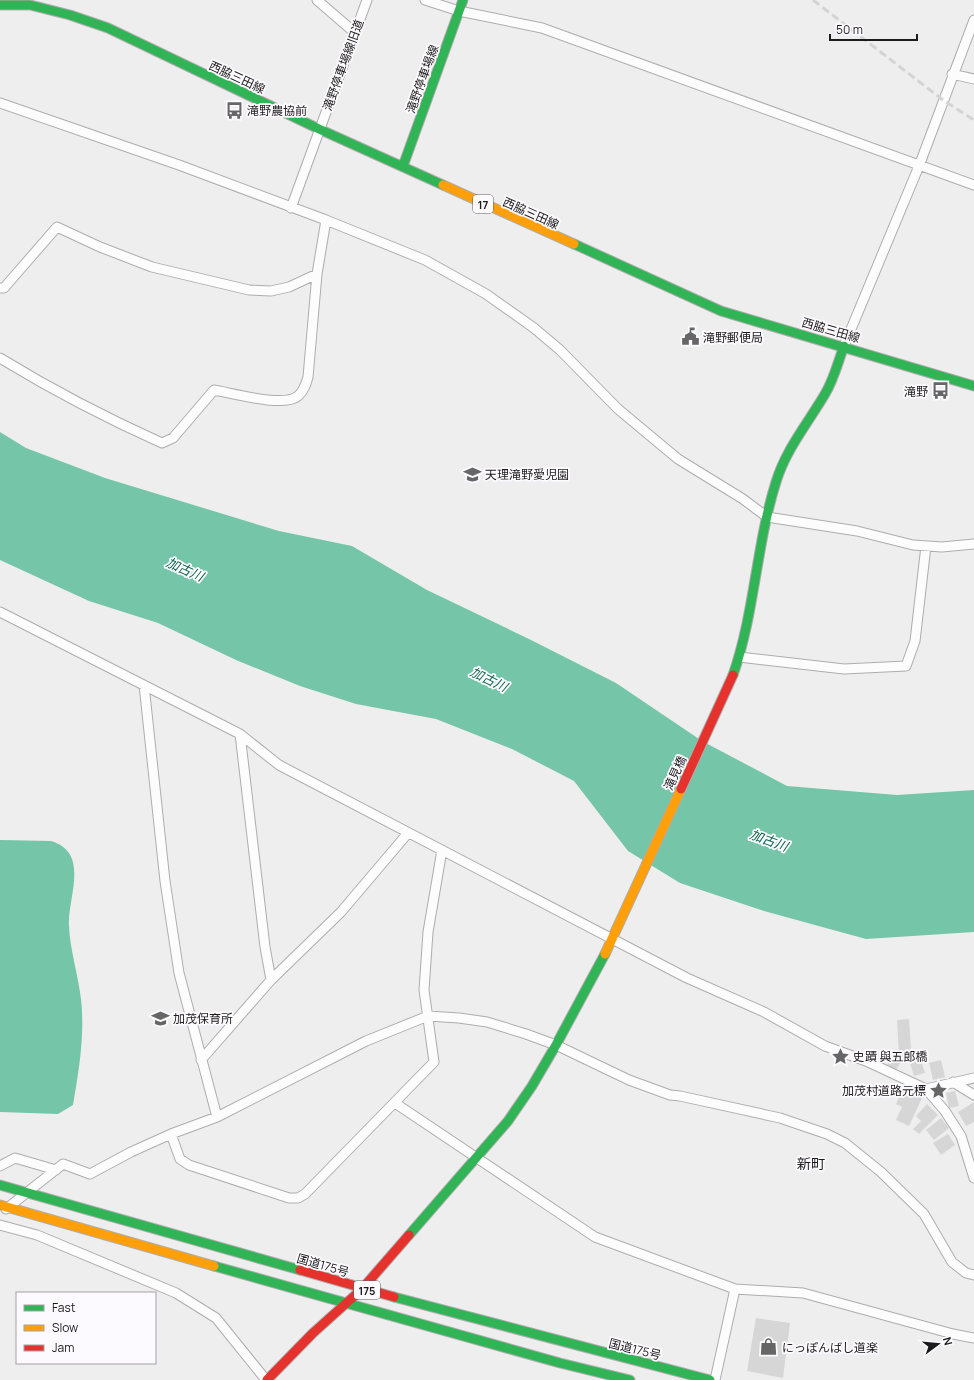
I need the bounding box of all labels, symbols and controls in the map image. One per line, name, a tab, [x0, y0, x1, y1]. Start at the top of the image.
scale bar	[830, 16, 917, 42]
street label: 滝野停車場線旧道	[319, 17, 367, 113]
text: 50 m	[836, 21, 863, 38]
street label: 滝野停車場線	[402, 42, 442, 116]
street label: 西脇三田線	[206, 57, 268, 97]
bus stop icon: 滝野農協前	[224, 100, 244, 120]
place label: 滝野農協前	[247, 102, 307, 119]
street label: 西脇三田線	[500, 193, 562, 233]
road number: 17	[473, 195, 493, 213]
street label: 西脇三田線	[800, 314, 862, 346]
public building icon: 滝野郵便局	[680, 327, 700, 347]
place label: 滝野郵便局	[703, 329, 763, 346]
bus stop icon: 滝野	[931, 381, 951, 401]
place label: 滝野	[904, 383, 928, 400]
school or university icon: 天理滝野愛児園	[462, 464, 482, 484]
place label: 天理滝野愛児園	[485, 466, 569, 483]
water label: 加古川	[164, 553, 208, 586]
water label: 加古川	[468, 662, 512, 697]
street label: 滝見橋	[660, 753, 690, 793]
water label: 加古川	[748, 825, 792, 856]
school or university icon: 加茂保育所	[150, 1008, 170, 1028]
place label: 加茂保育所	[173, 1010, 233, 1027]
place icon: 史蹟 與五郎橋	[830, 1046, 850, 1066]
place label: 史蹟 與五郎橋	[853, 1048, 927, 1065]
place icon: 加茂村道路元標	[929, 1080, 949, 1100]
place label: 加茂村道路元標	[842, 1082, 926, 1099]
district label: 新町	[797, 1154, 825, 1173]
street label: 国道175号	[295, 1249, 351, 1281]
road number: 175	[354, 1281, 380, 1299]
legend	[16, 1292, 156, 1364]
text: Fast	[52, 1299, 76, 1316]
text: Slow	[52, 1319, 78, 1336]
north arrow	[918, 1324, 958, 1364]
street label: 国道175号	[607, 1334, 663, 1364]
text: N	[940, 1335, 956, 1347]
shop icon: にっぽんばし道楽	[759, 1337, 779, 1357]
text: Jam	[52, 1339, 74, 1356]
place label: にっぽんばし道楽	[782, 1339, 878, 1356]

